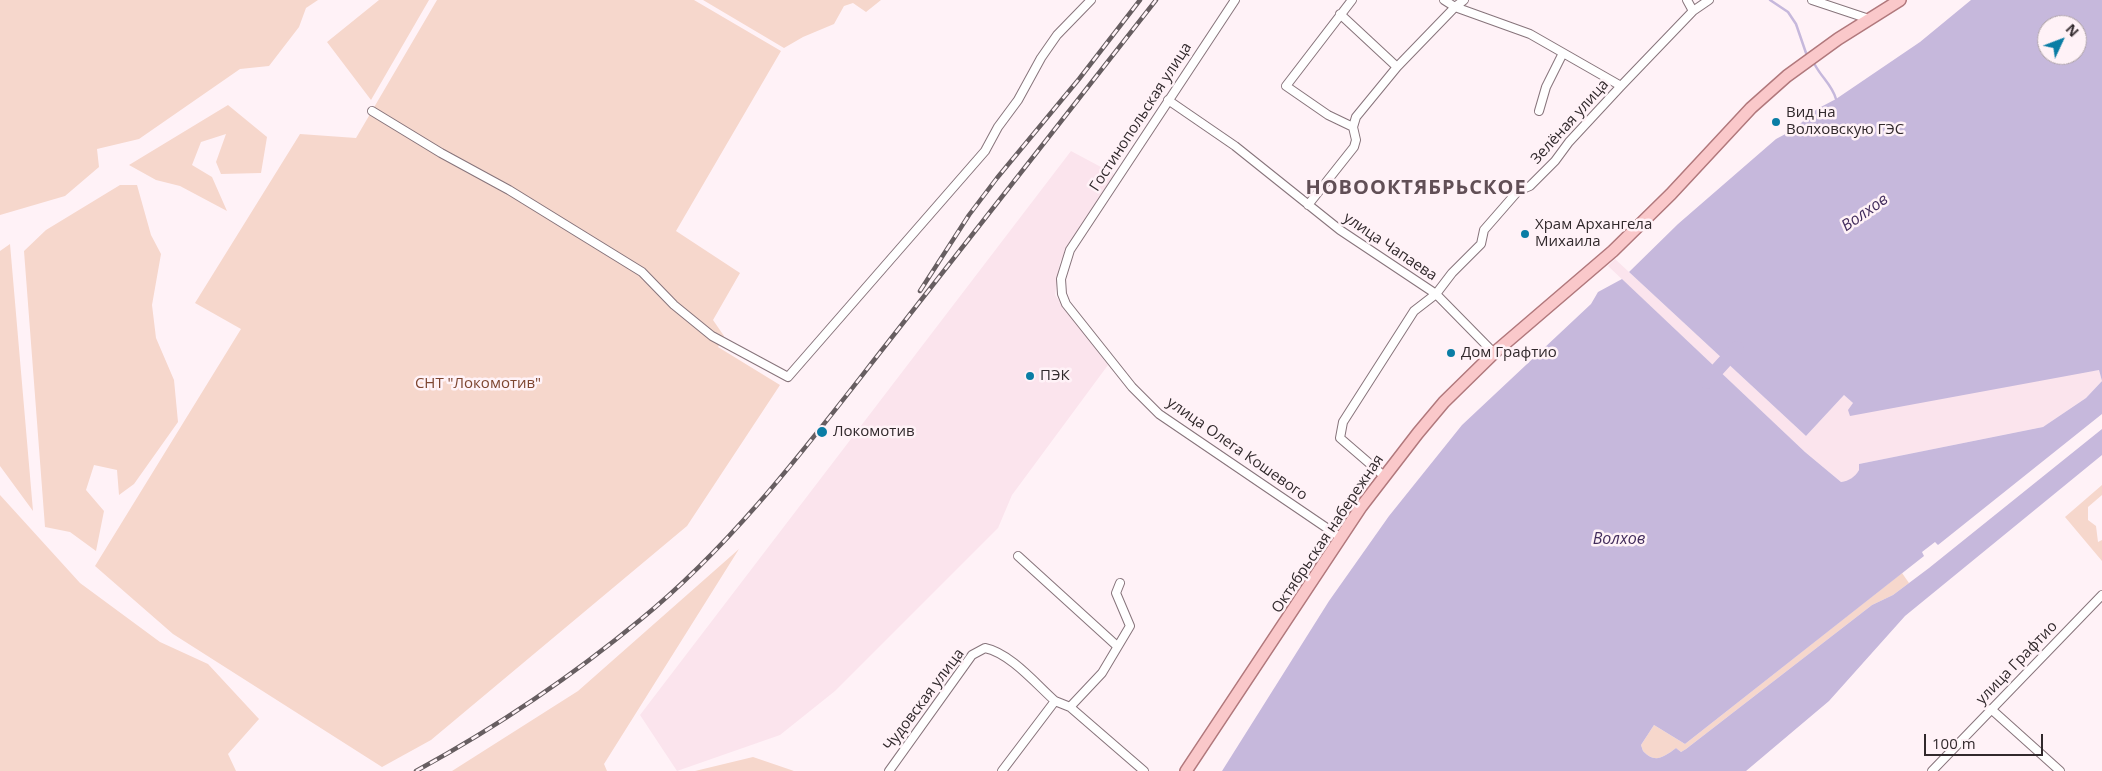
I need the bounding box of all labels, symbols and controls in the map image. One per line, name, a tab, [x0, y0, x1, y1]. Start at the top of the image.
north arrow	[2037, 15, 2087, 65]
text: N	[2062, 19, 2083, 41]
street label: Гостинопольская улица	[1086, 39, 1196, 195]
street label: Зелёная улица	[1527, 76, 1613, 168]
place label: Вид на Волховскую ГЭС	[1786, 104, 1904, 139]
marker: Вид на Волховскую ГЭС	[1770, 116, 1782, 128]
district label: НОВООКТЯБРЬСКОЕ	[1304, 176, 1528, 200]
water label: Волхов	[1838, 190, 1892, 236]
street label: улица Чапаева	[1340, 209, 1440, 285]
place label: Храм Архангела Михаила	[1535, 216, 1652, 251]
marker: Храм Архангела Михаила	[1519, 228, 1531, 240]
place label: Дом Графтио	[1461, 344, 1557, 362]
marker: Дом Графтио	[1445, 347, 1457, 359]
place label: ПЭК	[1040, 367, 1070, 385]
marker: ПЭК	[1024, 370, 1036, 382]
park label: СНТ "Локомотив"	[415, 375, 541, 393]
street label: улица Олега Кошевого	[1163, 394, 1311, 504]
place label: Локомотив	[833, 423, 915, 441]
marker: Локомотив	[815, 425, 829, 439]
street label: Октябрьская набережная	[1268, 451, 1388, 617]
water label: Волхов	[1593, 529, 1645, 549]
street label: улица Графтио	[1973, 618, 2061, 708]
street label: Чудовская улица	[880, 645, 968, 755]
scale bar	[1927, 724, 2046, 756]
text: 100 m	[1932, 733, 1976, 753]

